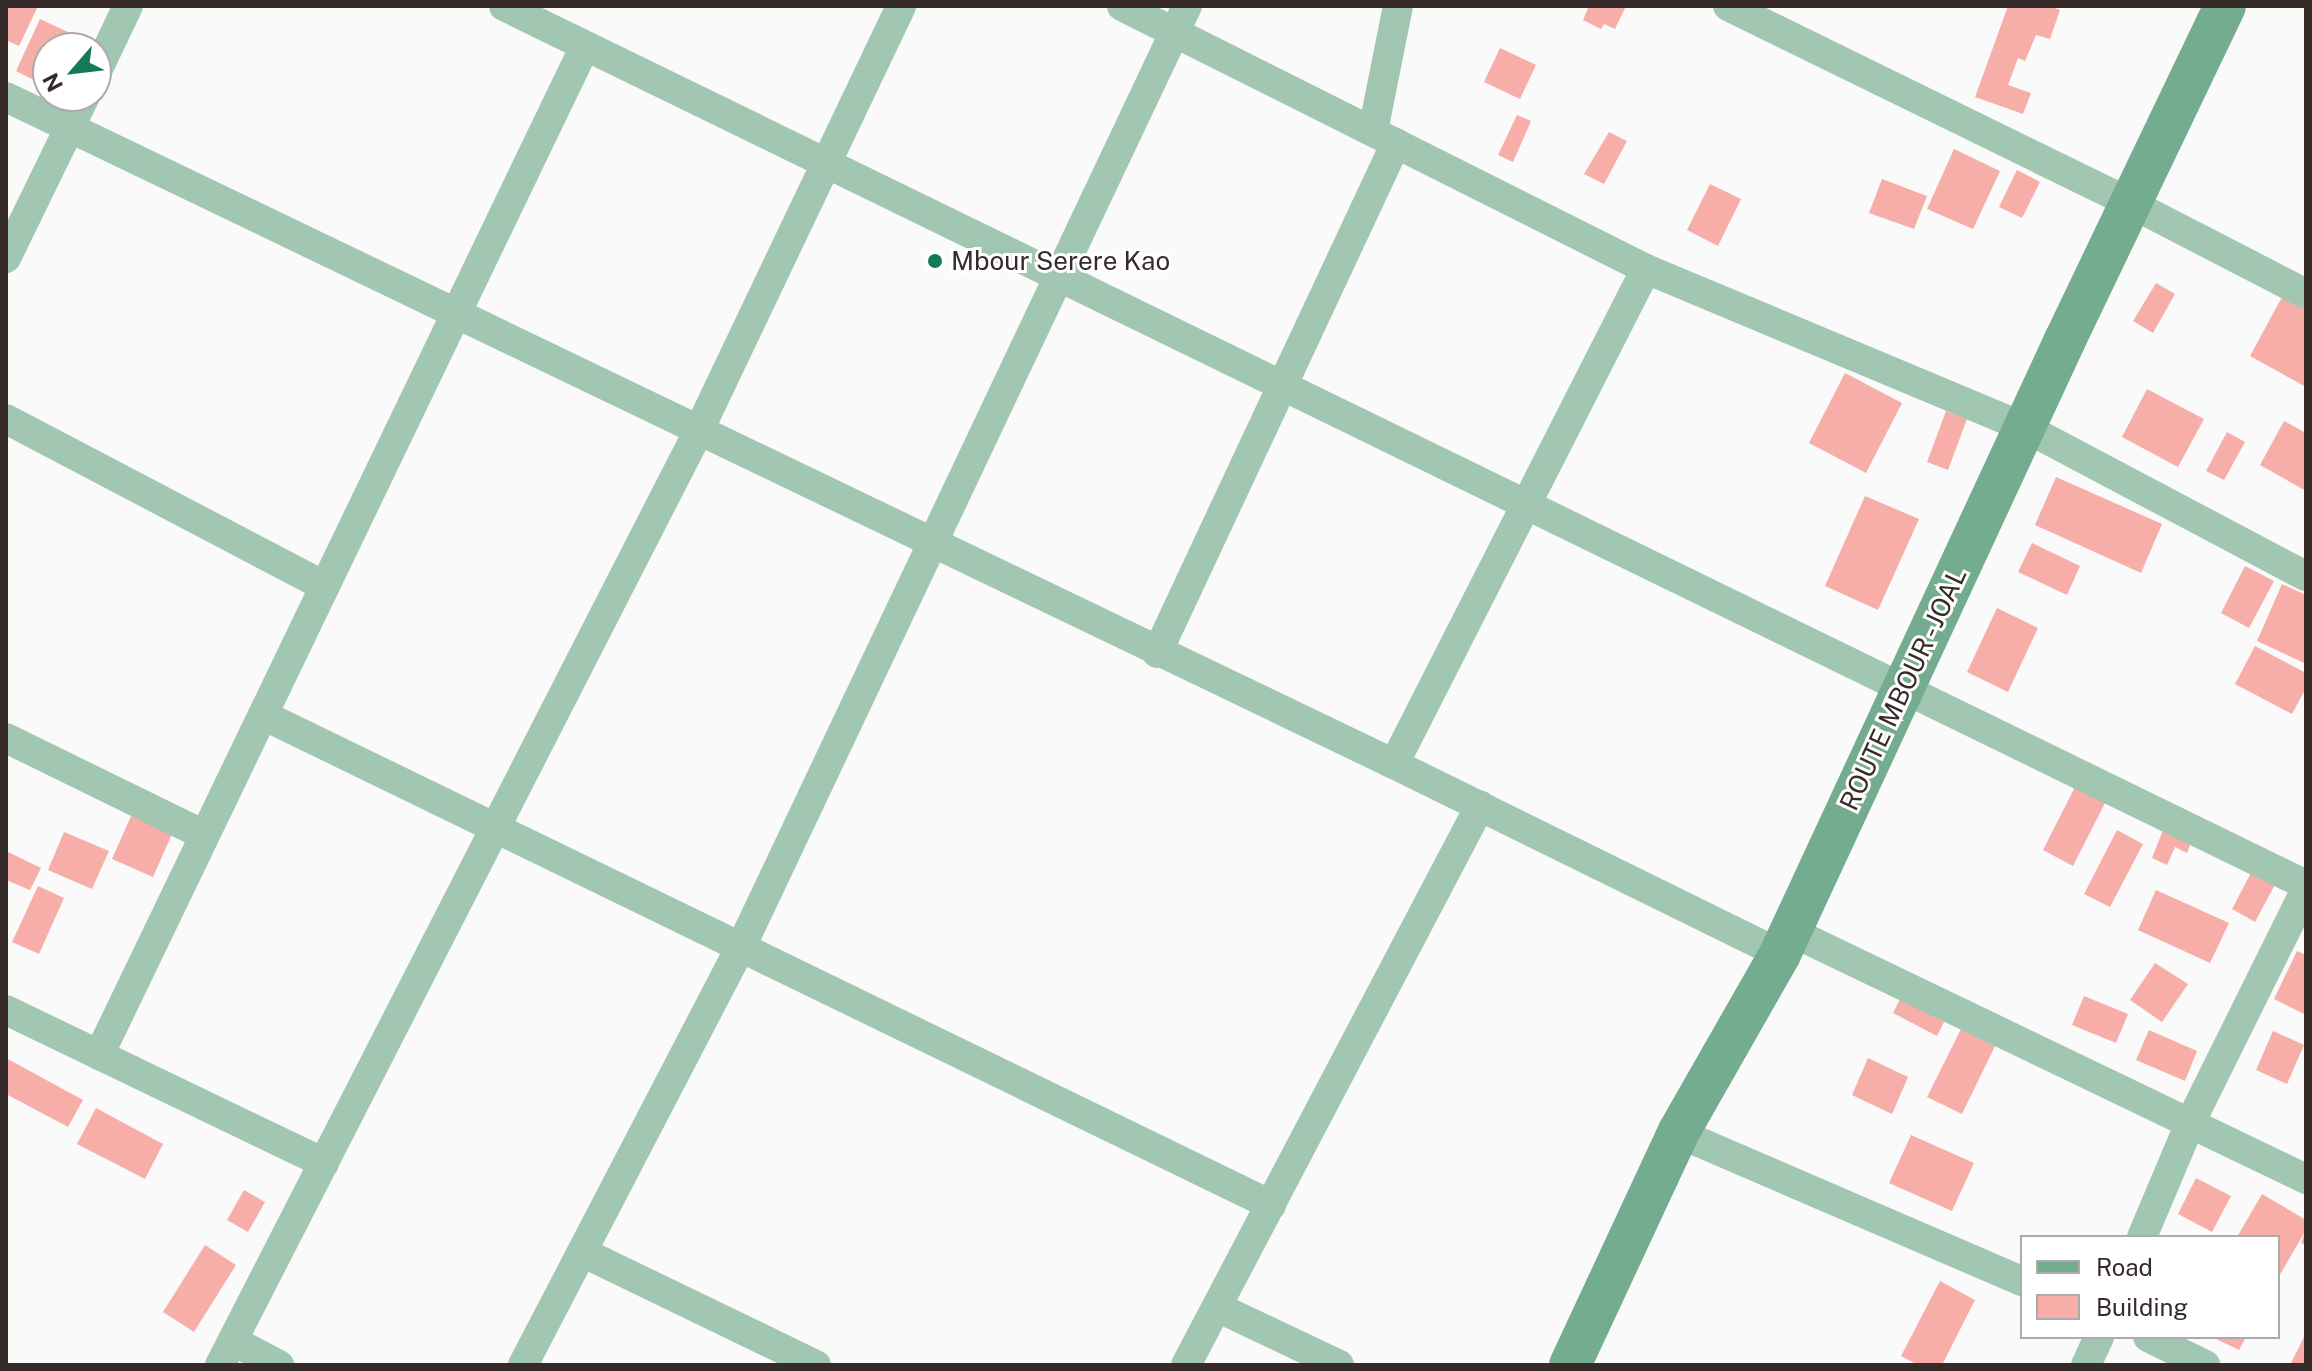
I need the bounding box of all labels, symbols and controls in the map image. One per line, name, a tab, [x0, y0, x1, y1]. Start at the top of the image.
north arrow	[32, 32, 112, 112]
text: N	[37, 69, 68, 96]
place label: Mbour Serere Kao	[951, 245, 1170, 277]
marker: Mbour Serere Kao	[926, 252, 944, 270]
street label: ROUTE MBOUR - JOAL	[1832, 560, 1974, 818]
legend	[2020, 1235, 2280, 1339]
text: Road	[2096, 1253, 2153, 1281]
text: Building	[2096, 1293, 2188, 1321]

